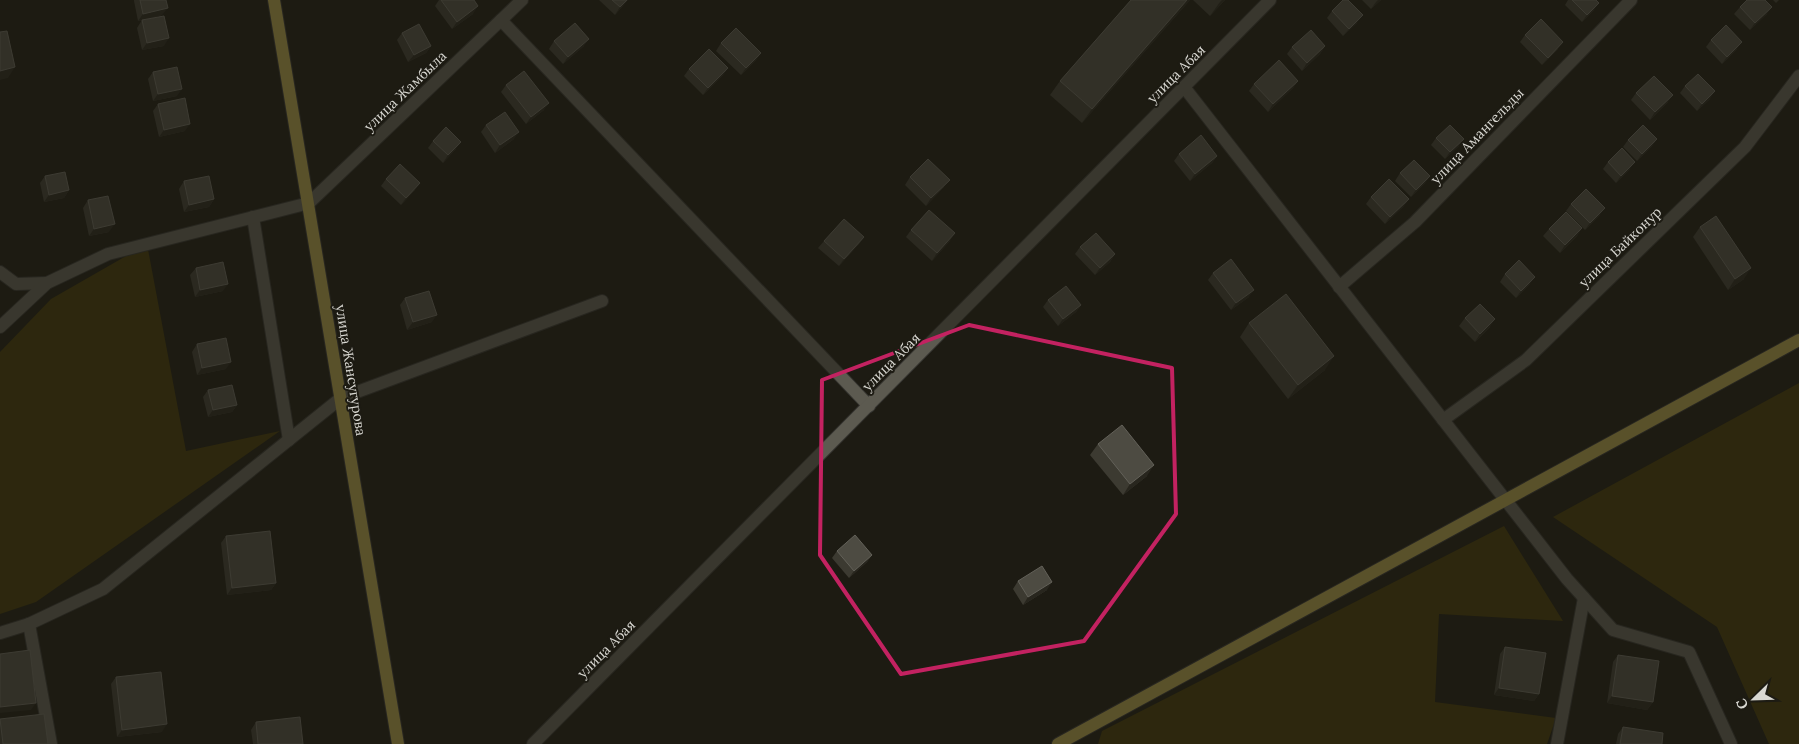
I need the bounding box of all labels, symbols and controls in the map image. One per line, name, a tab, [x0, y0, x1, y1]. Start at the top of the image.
street label: улица Абая	[1143, 41, 1209, 107]
street label: улица Жамбыла	[360, 47, 450, 135]
street label: улица Амангельды	[1427, 84, 1527, 188]
street label: улица Байконур	[1575, 203, 1665, 291]
street label: улица Жансугурова	[332, 303, 370, 437]
street label: улица Абая	[858, 329, 924, 395]
street label: улица Абая	[573, 616, 639, 682]
north arrow	[1729, 674, 1779, 724]
text: С	[1732, 696, 1752, 712]

